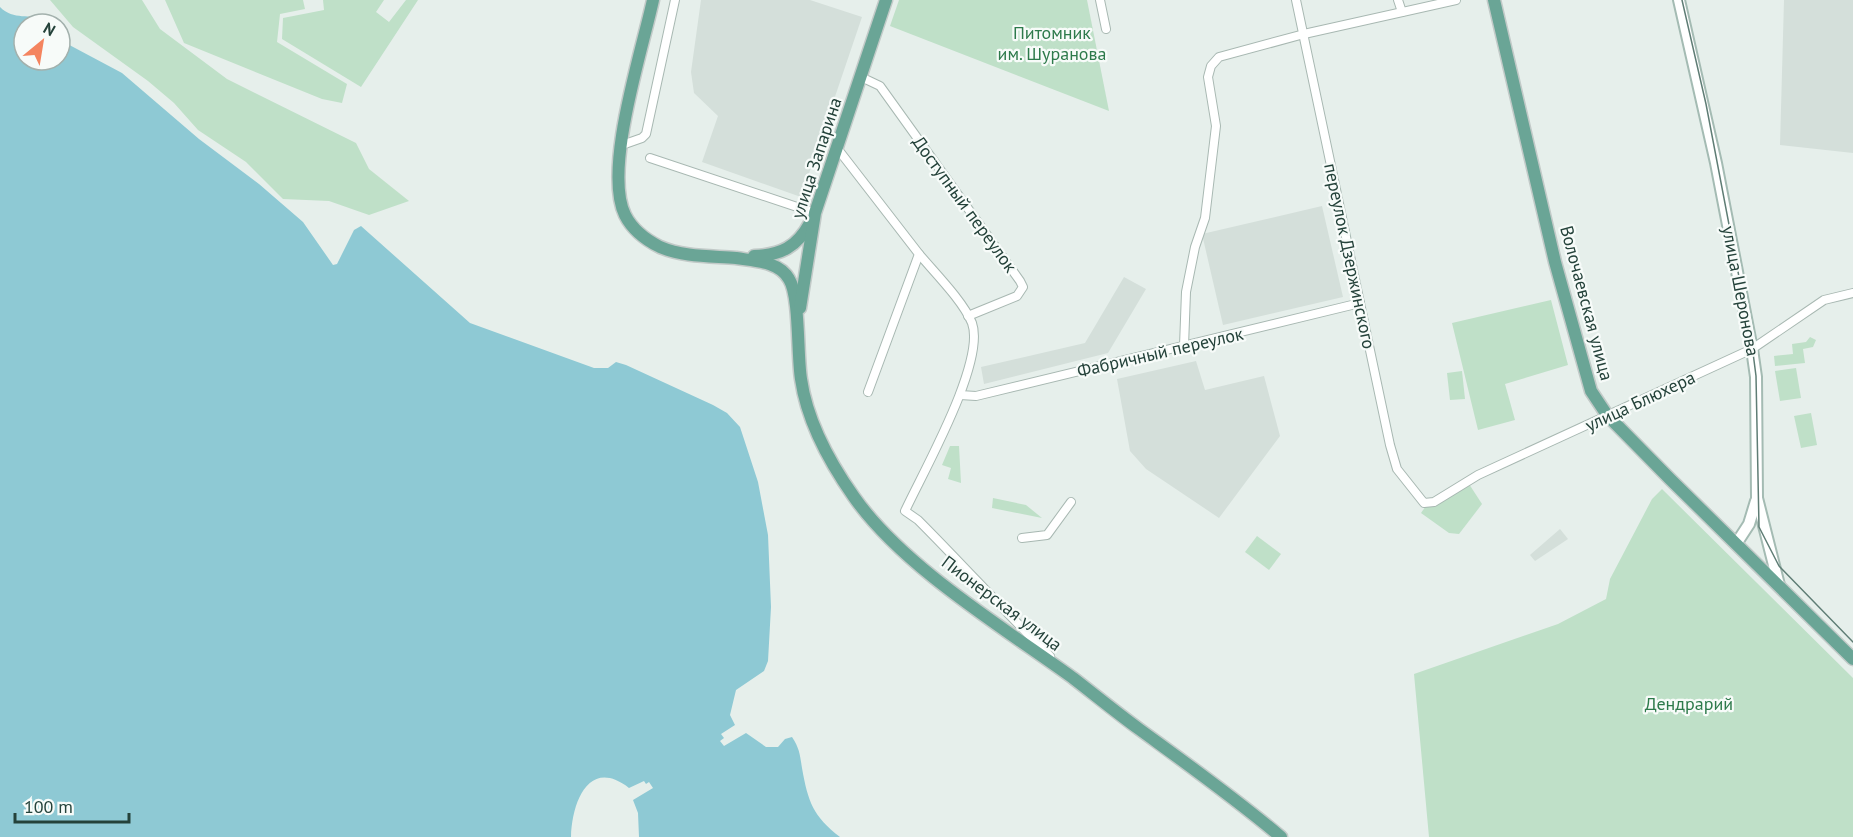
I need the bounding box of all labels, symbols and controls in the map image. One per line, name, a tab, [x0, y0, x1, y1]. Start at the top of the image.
north arrow	[12, 12, 72, 72]
text: N	[40, 18, 59, 40]
park label: Питомник им. Шуранова	[998, 21, 1106, 65]
street label: улица Запарина	[786, 95, 846, 221]
street label: Доступный переулок	[908, 131, 1023, 277]
street label: переулок Дзержинского	[1319, 161, 1381, 351]
street label: Волочаевская улица	[1555, 223, 1619, 383]
street label: улица Шеронова	[1717, 224, 1765, 358]
street label: Фабричный переулок	[1075, 322, 1246, 382]
street label: улица Блюхера	[1581, 365, 1699, 437]
street label: Пионерская улица	[937, 550, 1067, 656]
park label: Дендрарий	[1645, 692, 1733, 715]
scale bar	[15, 786, 129, 824]
text: 100 m	[24, 795, 73, 818]

